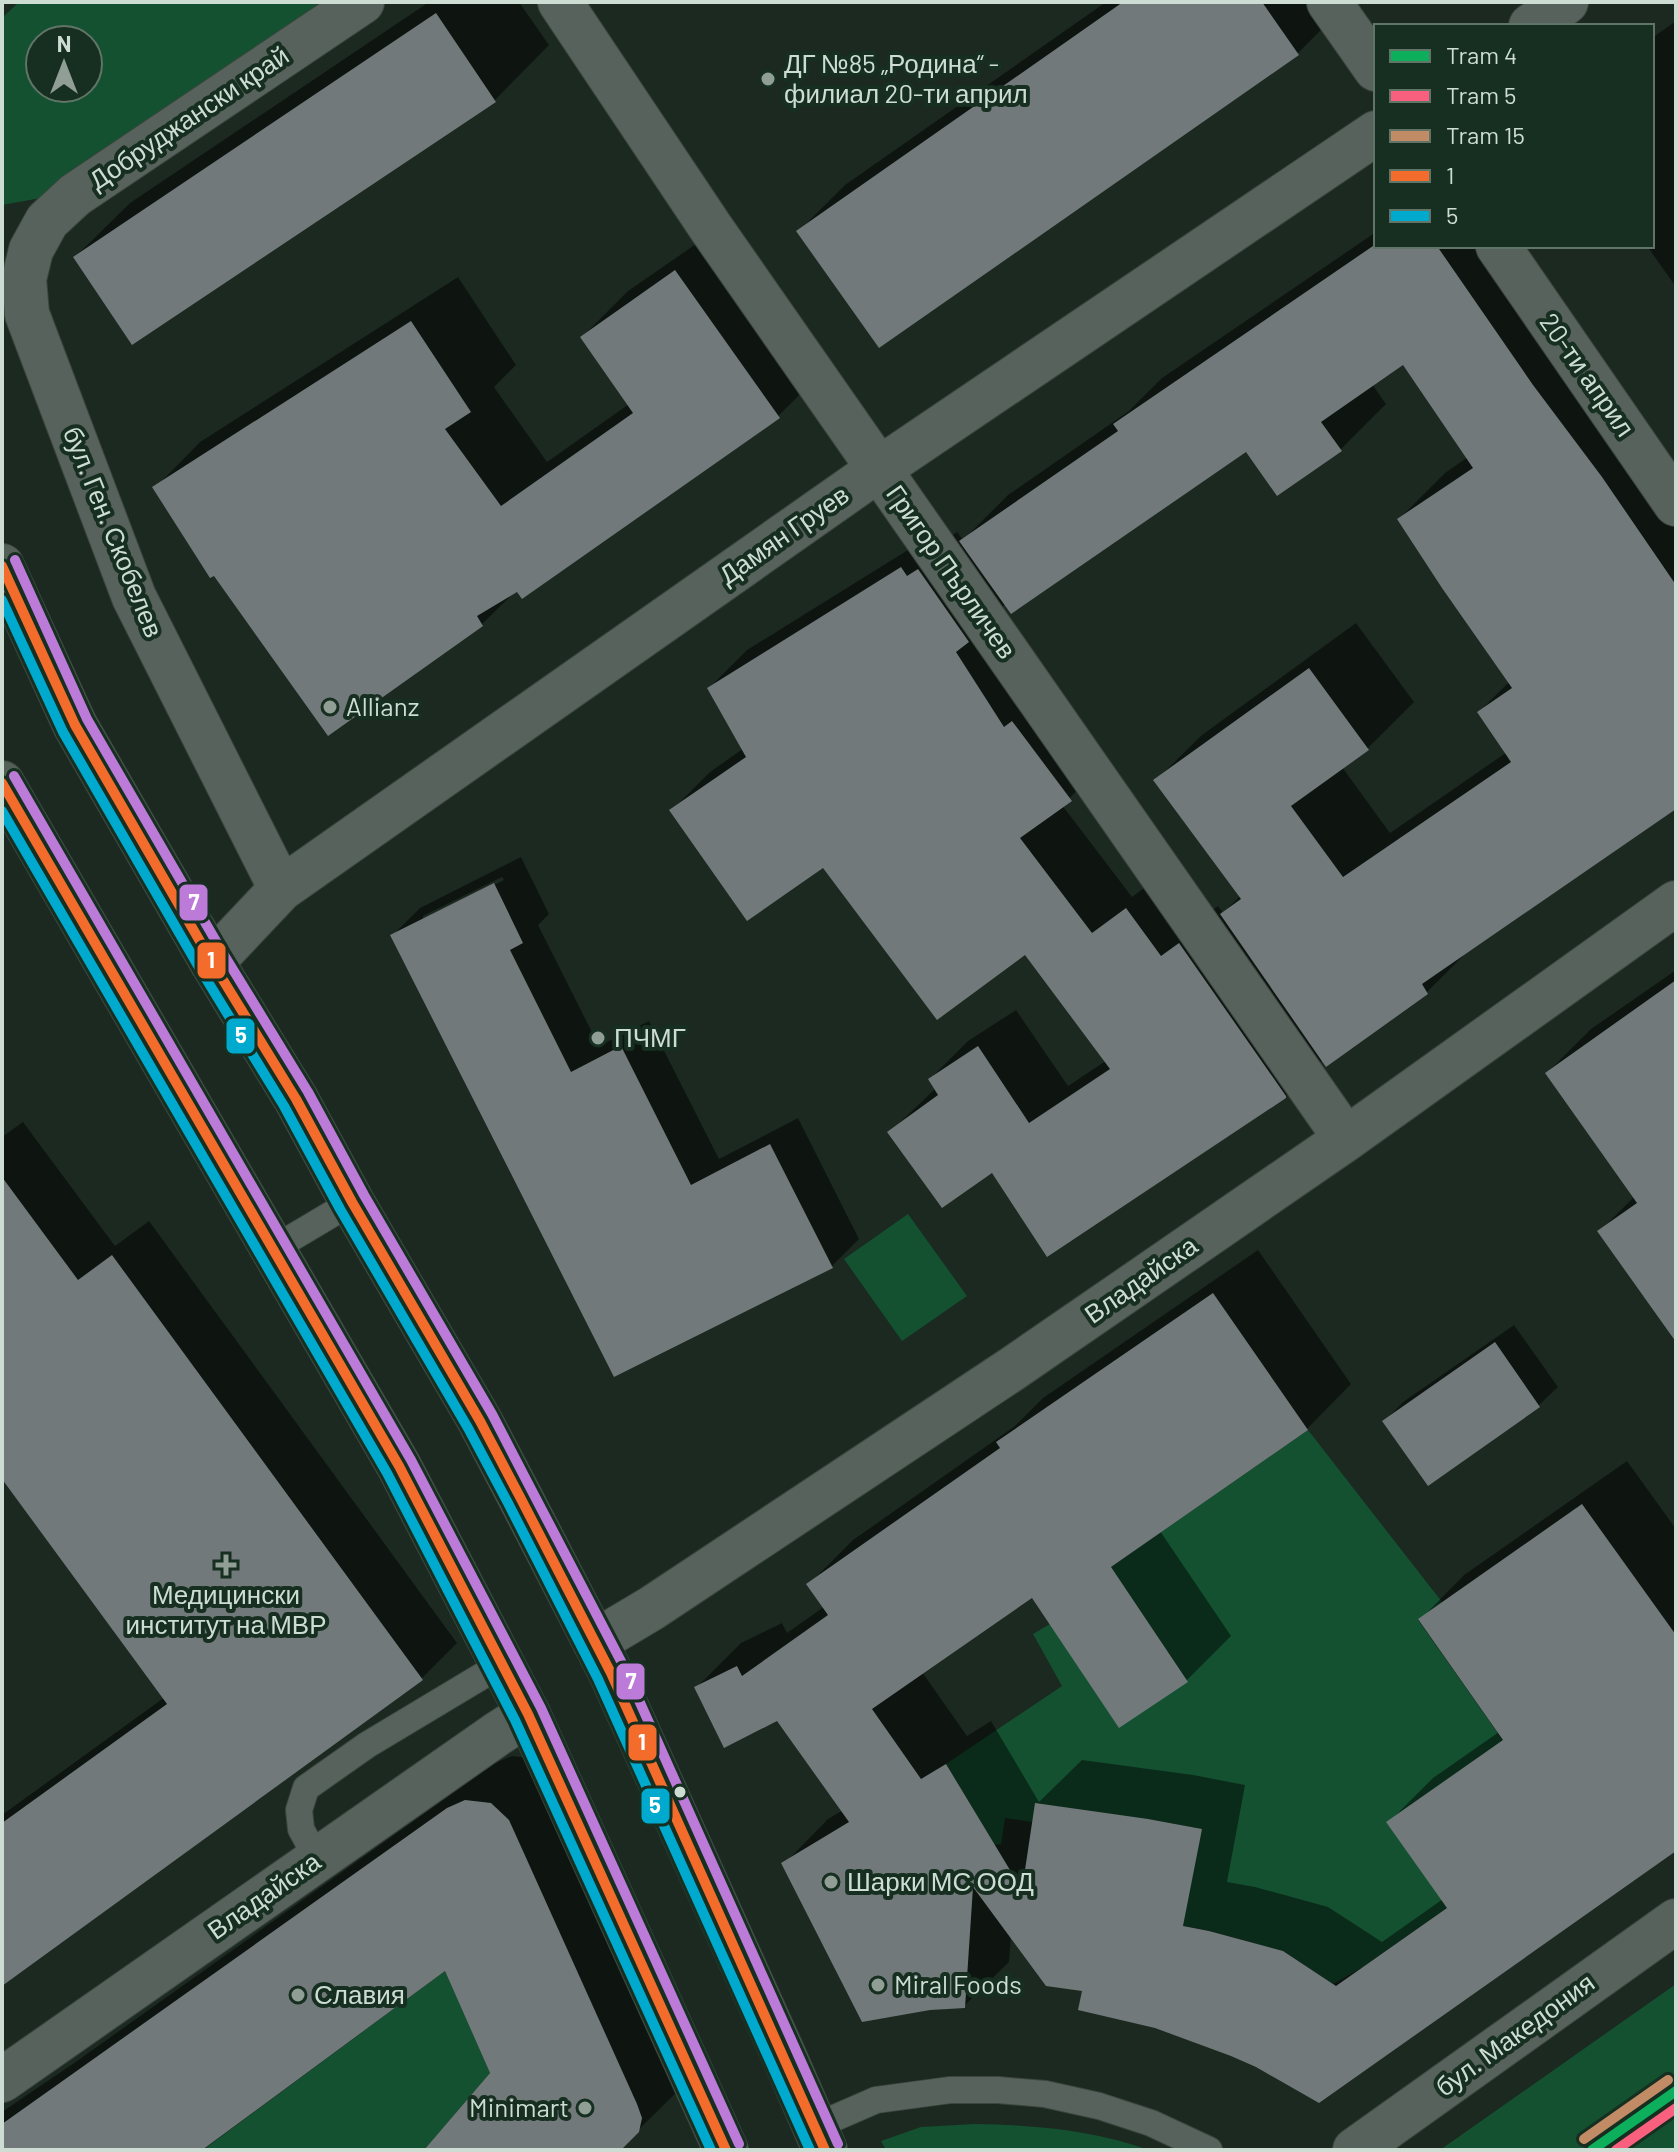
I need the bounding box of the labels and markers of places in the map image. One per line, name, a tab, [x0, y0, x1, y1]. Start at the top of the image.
place label: ДГ №85 „Родина“ - филиал 20-ти април	[784, 47, 1028, 108]
marker: ДГ №85 „Родина“ - филиал 20-ти април	[759, 70, 777, 88]
place label: Allianz	[346, 690, 419, 721]
marker: Allianz	[321, 698, 339, 716]
place label: ПЧМГ	[614, 1021, 686, 1052]
marker: ПЧМГ	[589, 1029, 607, 1047]
marker: Медицински институт на МВР	[215, 1554, 237, 1576]
place label: Медицински институт на МВР	[126, 1578, 326, 1639]
unlabelled marker	[672, 1784, 688, 1800]
place label: Шарки МС ООД	[847, 1865, 1034, 1896]
marker: Шарки МС ООД	[822, 1873, 840, 1891]
place label: Miral Foods	[894, 1968, 1022, 1999]
marker: Miral Foods	[869, 1976, 887, 1994]
place label: Славия	[314, 1978, 405, 2009]
marker: Славия	[289, 1986, 307, 2004]
place label: Minimart	[469, 2091, 569, 2122]
marker: Minimart	[576, 2099, 594, 2117]

